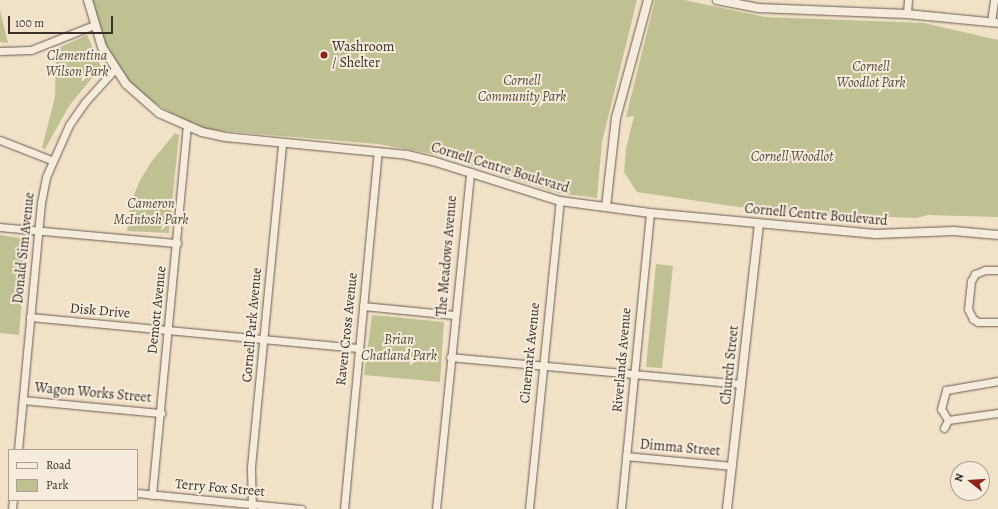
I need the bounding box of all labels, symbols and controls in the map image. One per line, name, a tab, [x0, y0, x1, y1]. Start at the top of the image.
scale bar	[10, 8, 115, 34]
text: 100 m	[15, 15, 44, 31]
place label: Washroom / Shelter	[332, 39, 394, 72]
park label: Clementina Wilson Park	[45, 48, 109, 80]
marker: Washroom / Shelter	[319, 50, 329, 60]
park label: Cornell Woodlot Park	[836, 59, 906, 92]
park label: Cornell Community Park	[478, 73, 566, 106]
street label: Cornell Centre Boulevard	[429, 139, 571, 197]
park label: Cornell Woodlot	[751, 149, 833, 165]
street label: Donald Sim Avenue	[10, 191, 38, 305]
street label: The Meadows Avenue	[433, 195, 461, 317]
park label: Cameron McIntosh Park	[114, 196, 188, 228]
street label: Cornell Centre Boulevard	[744, 200, 888, 230]
street label: Demott Avenue	[144, 265, 170, 355]
street label: Cornell Park Avenue	[239, 267, 265, 383]
street label: Raven Cross Avenue	[333, 272, 361, 386]
street label: Disk Drive	[69, 300, 131, 322]
street label: Cinemark Avenue	[516, 302, 544, 404]
street label: Riverlands Avenue	[609, 307, 635, 413]
street label: Church Street	[717, 325, 743, 405]
park label: Brian Chatland Park	[361, 332, 437, 364]
street label: Wagon Works Street	[34, 380, 152, 406]
street label: Dimma Street	[639, 436, 721, 460]
legend	[8, 449, 138, 501]
text: Road	[46, 457, 71, 473]
north arrow	[950, 461, 990, 501]
text: N	[951, 472, 967, 484]
street label: Terry Fox Street	[174, 476, 266, 500]
text: Park	[46, 477, 69, 493]

